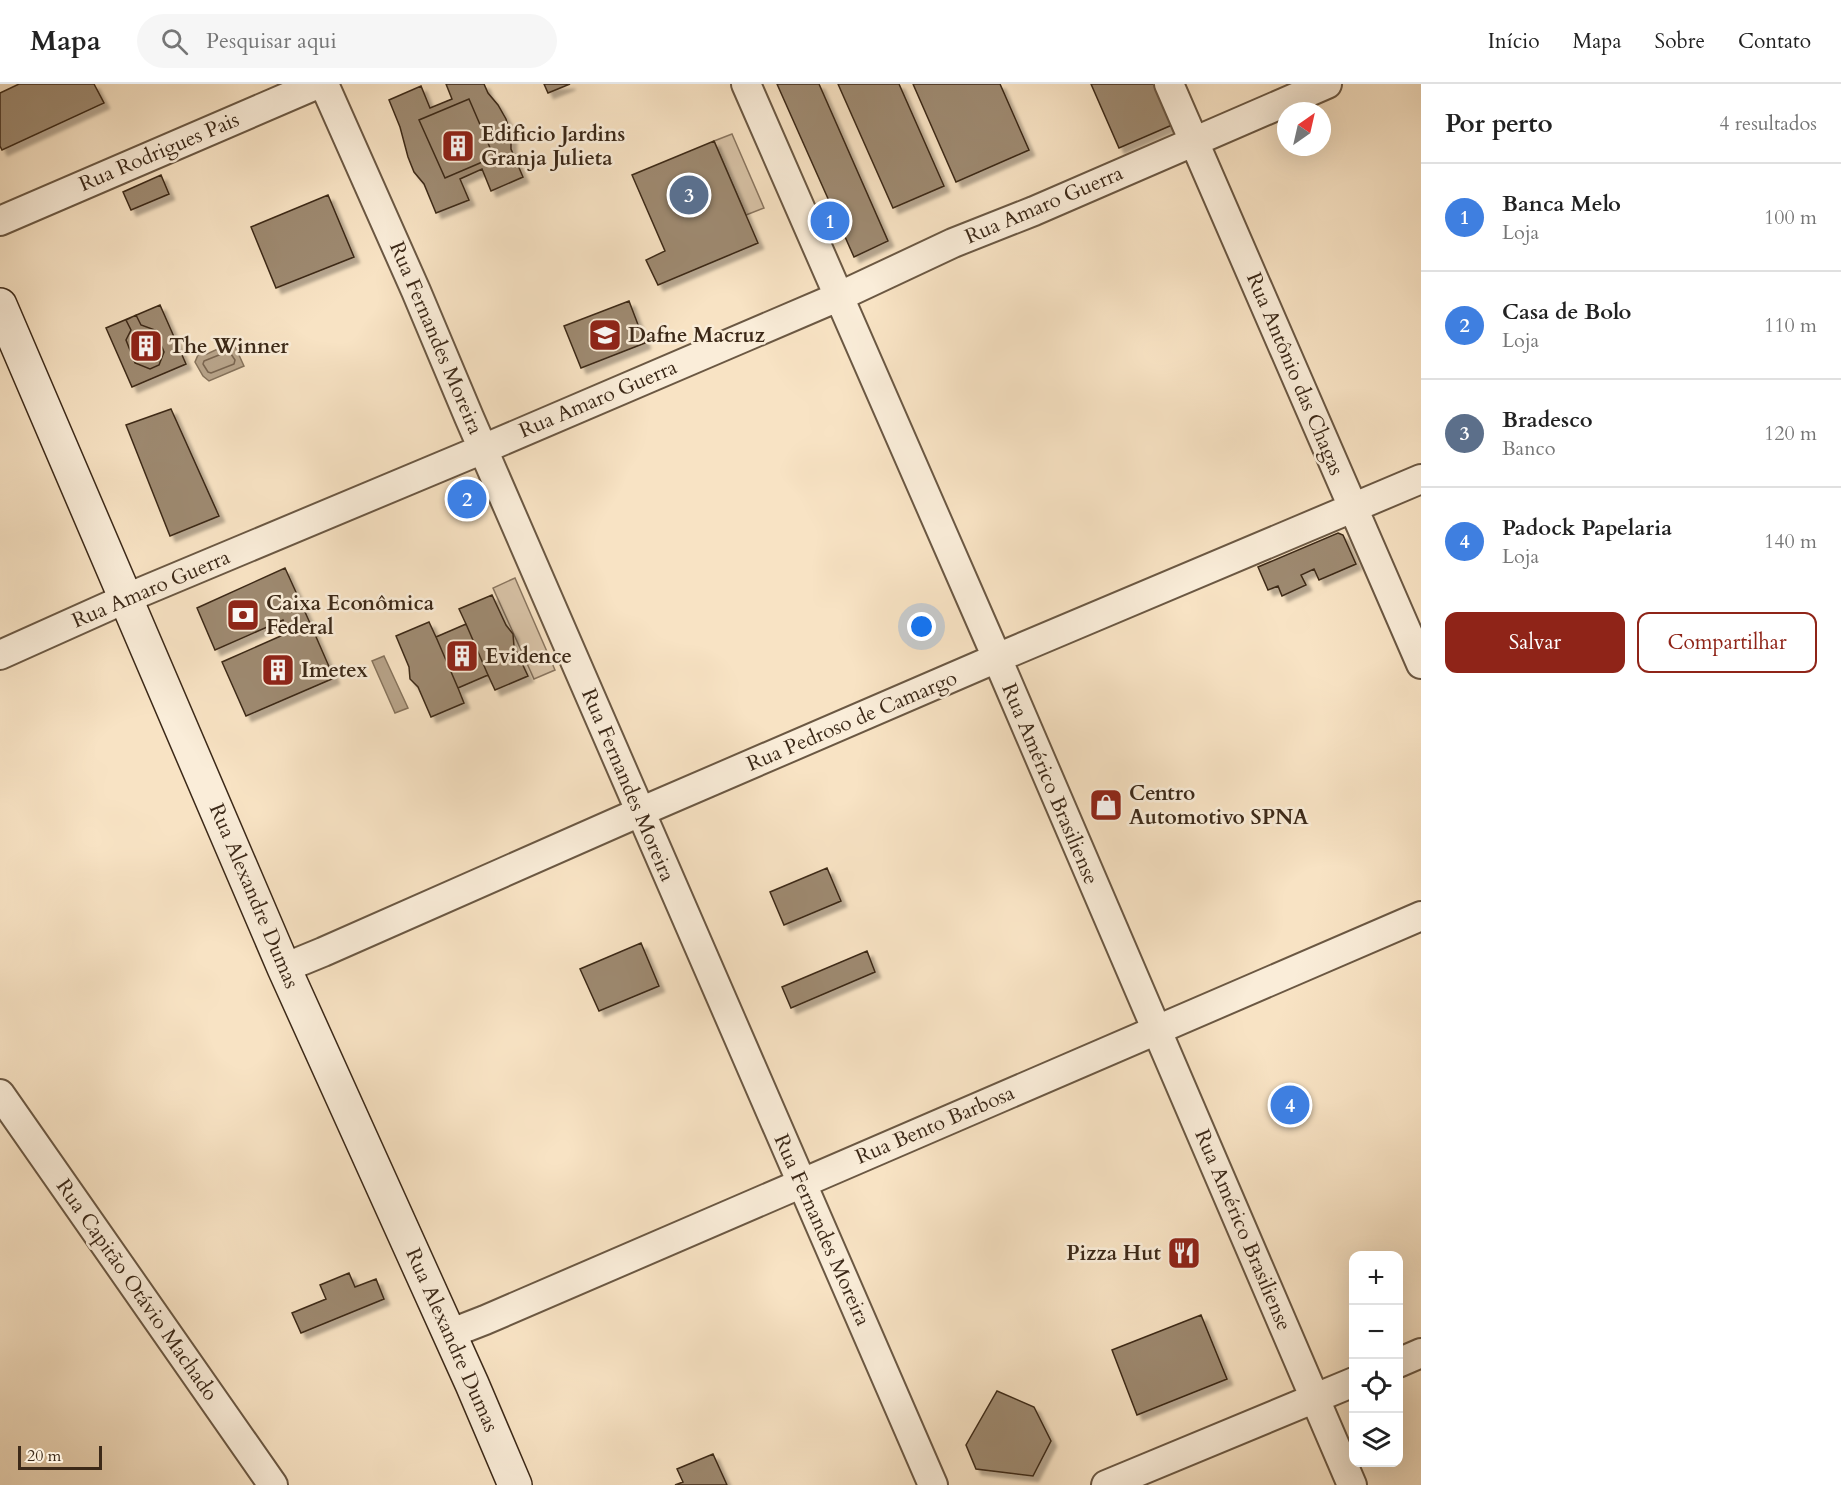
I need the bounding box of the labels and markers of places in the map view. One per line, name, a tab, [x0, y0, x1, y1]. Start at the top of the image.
place label: Edificio Jardins Granja Julieta	[481, 120, 625, 173]
building icon: Edificio Jardins Granja Julieta	[440, 128, 476, 164]
pin: 3	[670, 172, 708, 218]
pin: 1	[810, 198, 850, 244]
school or university icon: Dafne Macruz	[587, 317, 623, 353]
place label: Dafne Macruz	[628, 321, 766, 350]
building icon: The Winner	[128, 328, 164, 364]
place label: The Winner	[169, 332, 289, 361]
pin: 2	[448, 476, 486, 522]
place label: Caixa Econômica Federal	[266, 589, 435, 642]
bank icon: Caixa Econômica Federal	[225, 597, 261, 633]
building icon: Evidence	[444, 638, 480, 674]
place label: Evidence	[485, 642, 572, 671]
building icon: Imetex	[260, 652, 296, 688]
place label: Imetex	[301, 656, 368, 685]
place label: Centro Automotivo SPNA	[1129, 779, 1309, 832]
shop icon: Centro Automotivo SPNA	[1088, 787, 1124, 823]
pin: 4	[1270, 1082, 1310, 1128]
restaurant icon: Pizza Hut	[1166, 1235, 1202, 1271]
place label: Pizza Hut	[1066, 1239, 1162, 1268]

